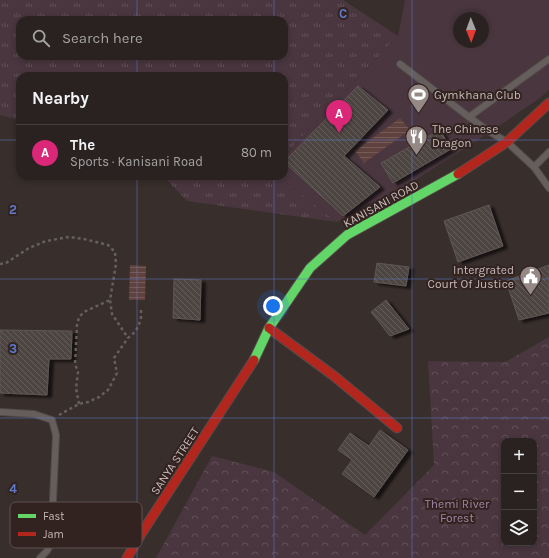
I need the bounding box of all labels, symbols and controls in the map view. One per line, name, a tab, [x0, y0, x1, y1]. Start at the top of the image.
text: C	[339, 6, 347, 21]
north arrow	[453, 12, 489, 48]
search box	[16, 16, 288, 60]
icon: search	[30, 27, 52, 49]
text: Search here	[62, 29, 143, 47]
sports icon: Gymkhana Club	[406, 82, 432, 115]
text: Nearby	[32, 88, 89, 108]
place label: Gymkhana Club	[434, 88, 521, 102]
pin: A	[326, 100, 352, 133]
place label: The Chinese Dragon	[432, 122, 498, 150]
restaurant icon: The Chinese Dragon	[403, 123, 429, 156]
text: The	[70, 136, 95, 154]
text: A	[41, 145, 49, 160]
text: 80 m	[241, 145, 272, 160]
text: Sports · Kanisani Road	[70, 154, 203, 169]
street label: KANISANI ROAD	[341, 177, 421, 231]
text: 2	[9, 202, 17, 217]
place label: Intergrated Court Of Justice	[428, 263, 514, 291]
public building icon: Intergrated Court Of Justice	[517, 264, 543, 297]
your location	[263, 296, 283, 316]
text: 3	[9, 341, 17, 356]
street label: SANYA STREET	[148, 424, 202, 498]
map controls	[501, 438, 537, 546]
button: +	[501, 438, 537, 474]
button: −	[501, 474, 537, 510]
text: 4	[9, 481, 17, 496]
park label: Themi River Forest	[425, 497, 490, 525]
legend	[10, 502, 142, 548]
text: Fast	[43, 510, 64, 523]
button: layers	[501, 510, 537, 546]
text: Jam	[43, 528, 64, 541]

